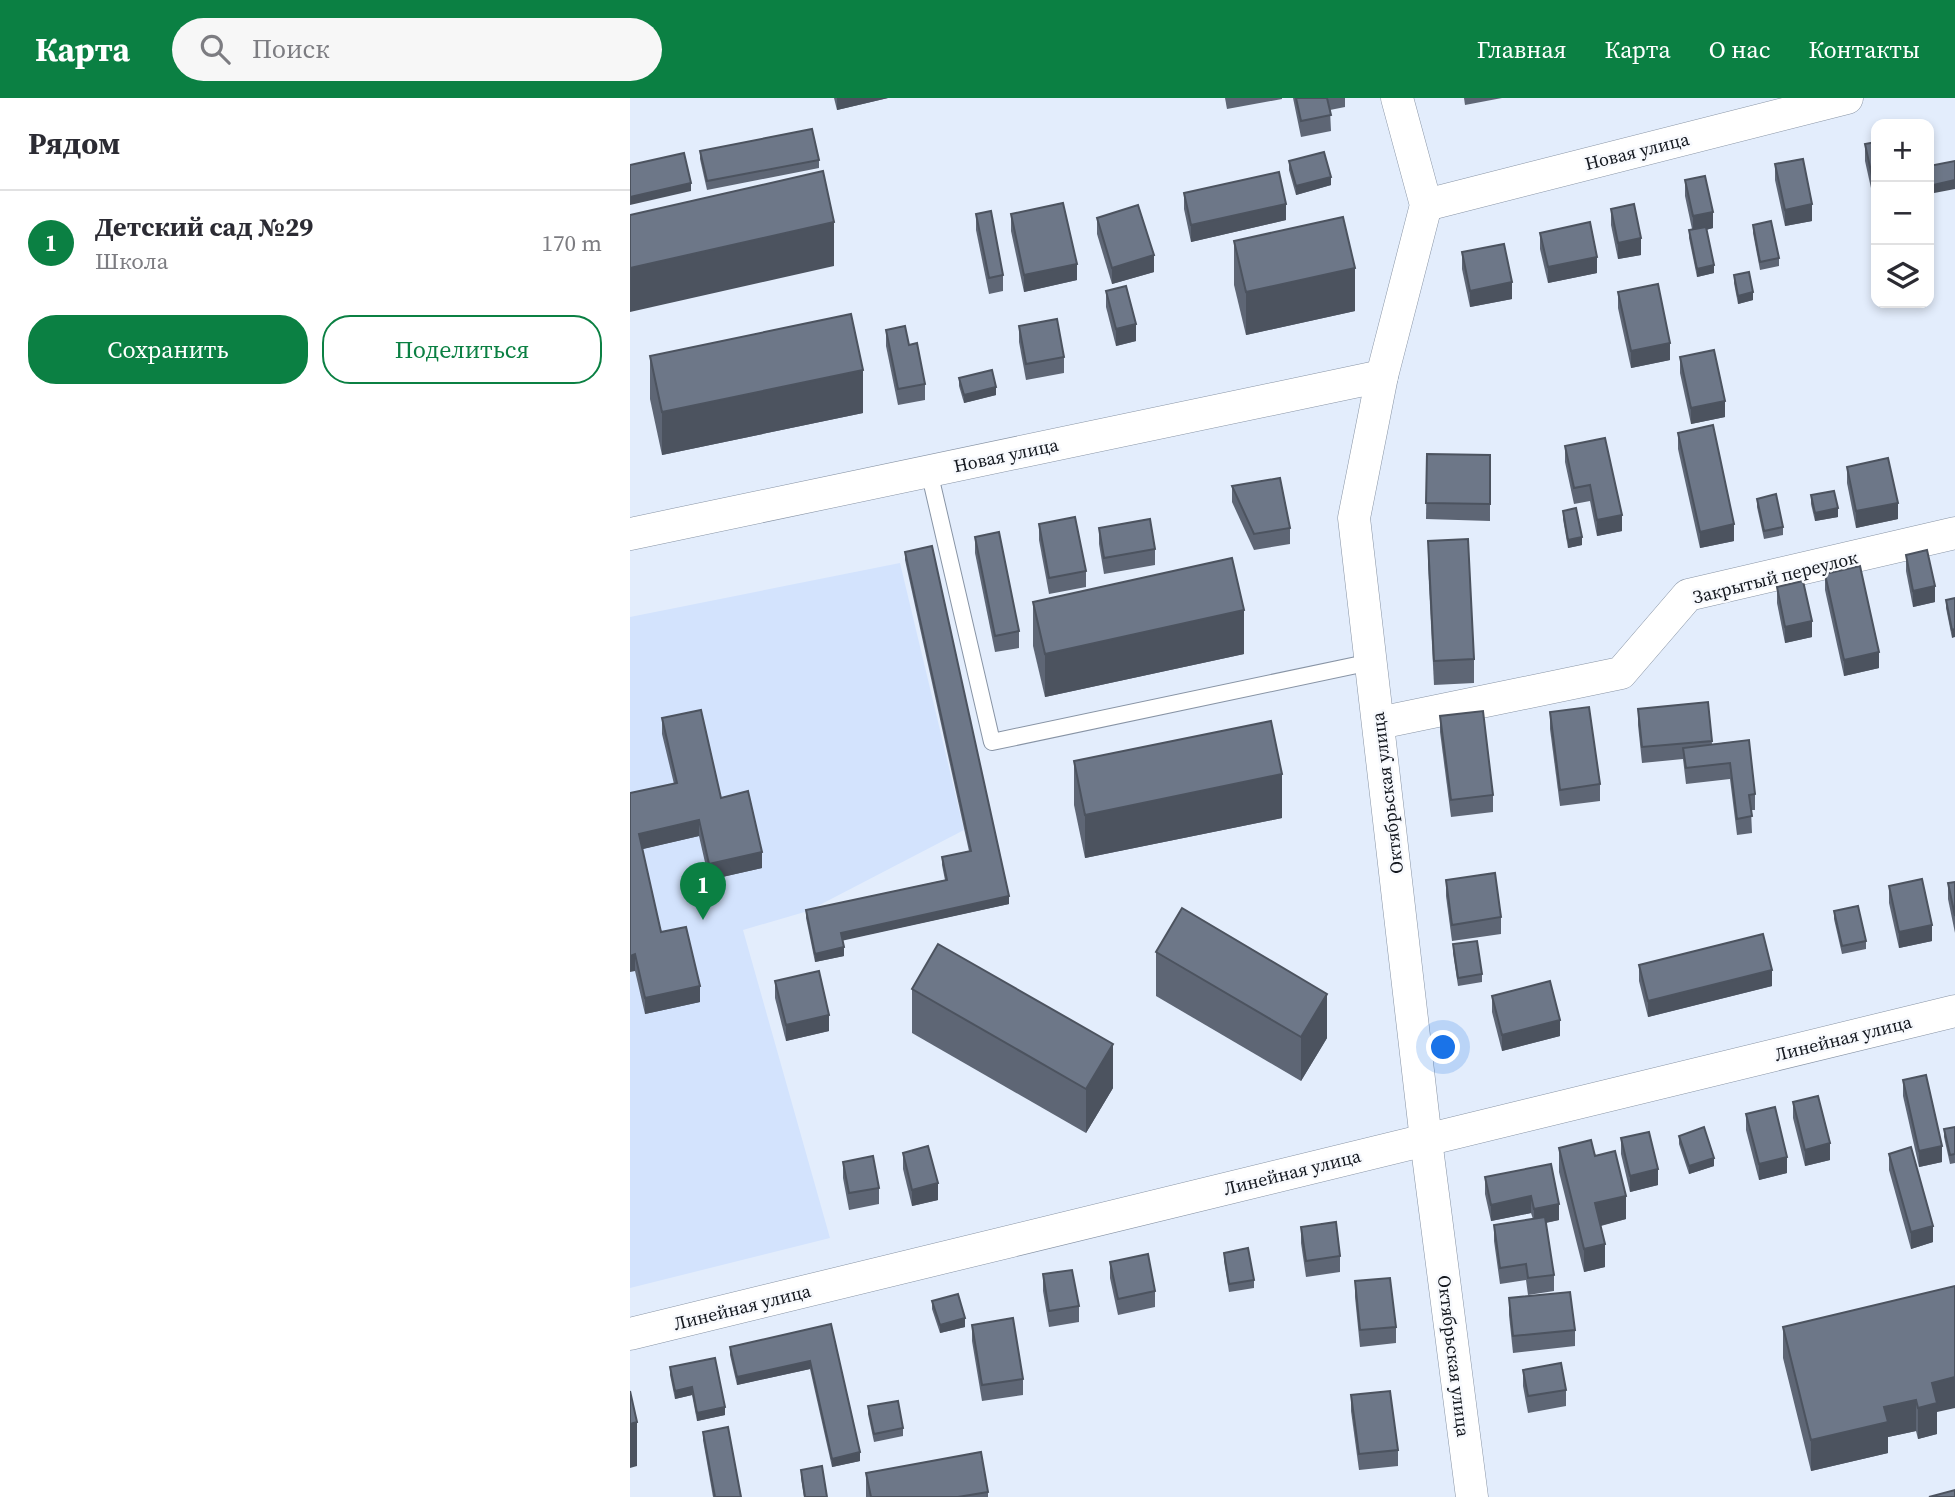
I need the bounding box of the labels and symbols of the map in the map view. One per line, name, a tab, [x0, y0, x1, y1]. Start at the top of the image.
street label: Новая улица	[1582, 126, 1693, 176]
street label: Новая улица	[951, 432, 1062, 478]
street label: Закрытый переулок	[1690, 544, 1860, 610]
street label: Октябрьская улица	[1365, 710, 1409, 875]
pin: 1	[680, 862, 726, 920]
street label: Линейная улица	[1772, 1009, 1915, 1067]
your location	[1426, 1030, 1460, 1064]
street label: Линейная улица	[1221, 1143, 1364, 1201]
street label: Октябрьская улица	[1432, 1274, 1476, 1439]
street label: Линейная улица	[671, 1278, 814, 1336]

